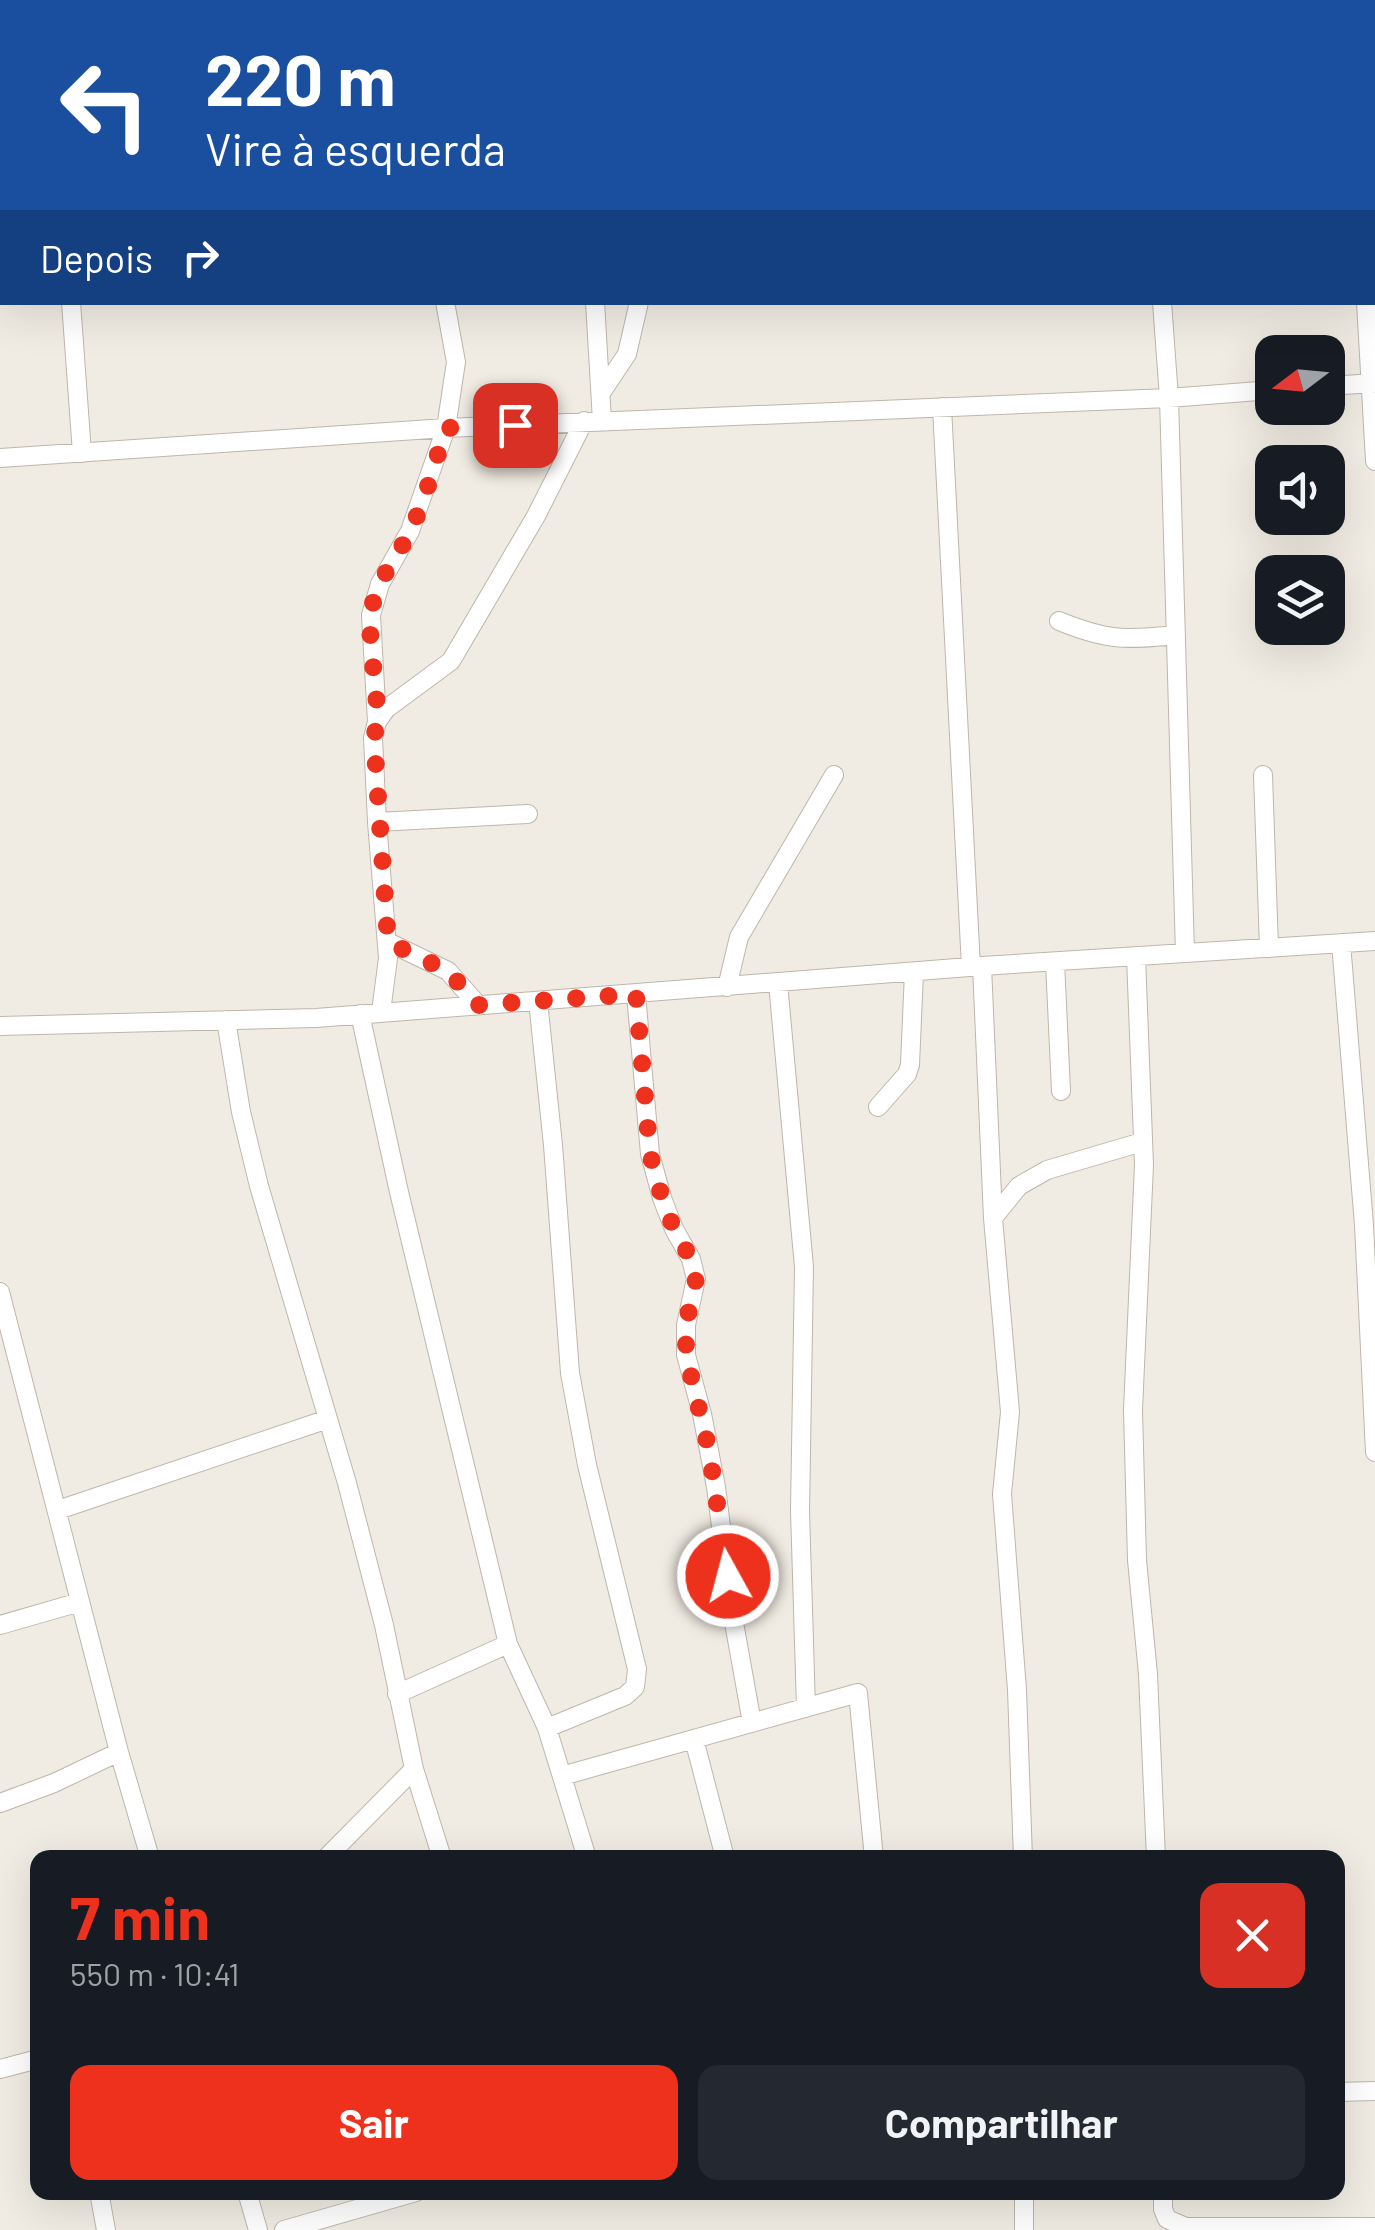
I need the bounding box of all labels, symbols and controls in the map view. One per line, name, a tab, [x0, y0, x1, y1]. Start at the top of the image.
text: 220 m	[205, 36, 396, 120]
icon: left	[40, 40, 170, 170]
text: Vire à esquerda	[205, 121, 506, 175]
icon: right	[173, 230, 228, 285]
text: Depois	[40, 235, 153, 281]
north arrow	[1255, 335, 1345, 425]
map controls	[1255, 335, 1345, 645]
pin	[473, 383, 558, 468]
icon: arrive	[488, 398, 543, 453]
button: sound	[1255, 445, 1345, 535]
button: layers	[1255, 555, 1345, 645]
position arrow	[676, 1524, 780, 1628]
text: 7 min	[70, 1880, 210, 1952]
button: close	[1200, 1883, 1305, 1988]
text: 550 m · 10:41	[70, 1954, 239, 1992]
button: Sair	[70, 2065, 678, 2180]
button: Compartilhar	[698, 2065, 1305, 2180]

